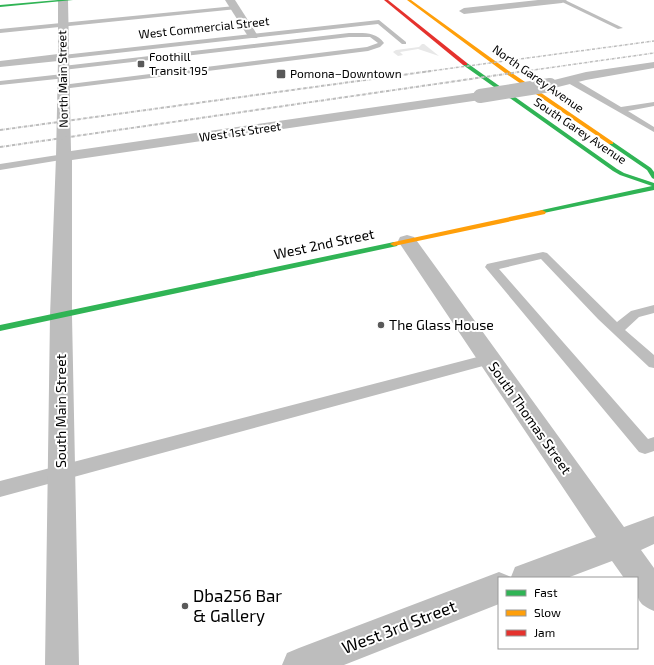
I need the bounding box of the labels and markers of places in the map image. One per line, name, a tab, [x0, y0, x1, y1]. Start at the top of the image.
place label: Foothill Transit 195	[149, 49, 208, 77]
marker: Foothill Transit 195	[136, 59, 146, 69]
place label: Pomona–Downtown	[290, 66, 402, 80]
marker: Pomona–Downtown	[275, 68, 287, 80]
place label: The Glass House	[389, 316, 494, 333]
marker: The Glass House	[376, 320, 386, 330]
place label: Dba256 Bar & Gallery	[193, 585, 282, 626]
marker: Dba256 Bar & Gallery	[180, 601, 190, 611]

